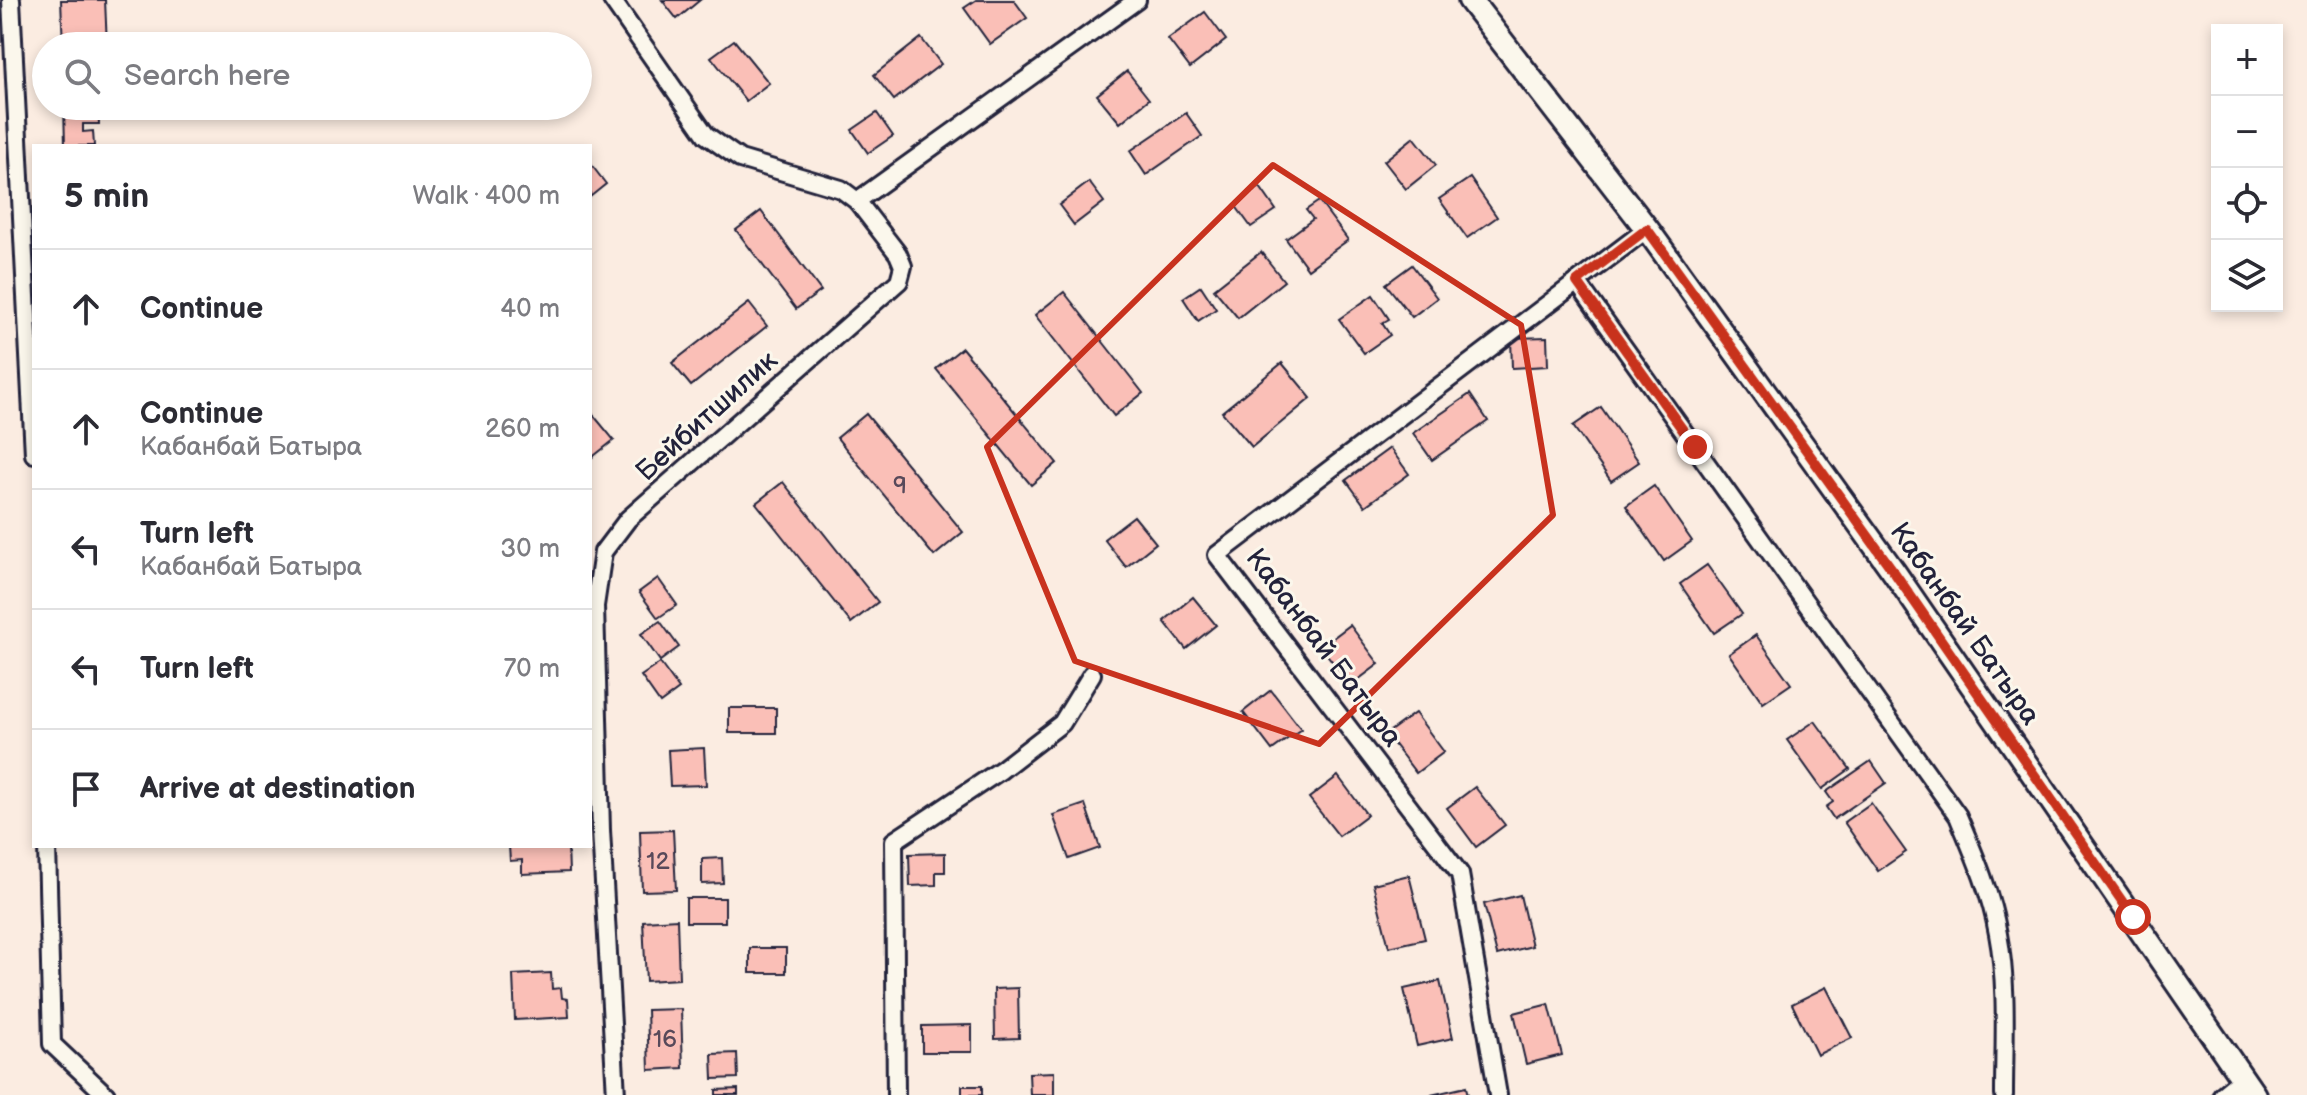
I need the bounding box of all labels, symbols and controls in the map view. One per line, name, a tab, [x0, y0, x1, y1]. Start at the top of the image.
map controls	[2211, 24, 2283, 312]
button: +	[2211, 24, 2283, 96]
search box	[32, 32, 592, 120]
icon: search	[60, 54, 104, 98]
text: Search here	[124, 58, 290, 94]
button: −	[2211, 96, 2283, 168]
button: locate	[2211, 168, 2283, 240]
text: 5 min	[64, 176, 149, 217]
text: Walk · 400 m	[413, 181, 560, 212]
button: layers	[2211, 240, 2283, 312]
icon: ahead	[64, 287, 108, 331]
text: Continue	[140, 291, 263, 327]
text: 40 m	[500, 294, 560, 325]
street label: Бейбитшилик	[630, 344, 784, 488]
text: Continue	[140, 396, 263, 432]
icon: ahead	[64, 407, 108, 451]
text: 260 m	[485, 414, 560, 445]
route end	[1677, 429, 1713, 465]
text: Кабанбай Батыра	[140, 432, 362, 463]
house number: 9	[893, 471, 907, 500]
text: Turn left	[140, 516, 254, 552]
street label: Кабанбай Батыра	[1883, 516, 2047, 732]
icon: left	[64, 527, 108, 571]
text: 30 m	[500, 534, 560, 565]
street label: Кабанбай Батыра	[1239, 542, 1409, 754]
text: Кабанбай Батыра	[140, 552, 362, 583]
icon: left	[64, 647, 108, 691]
text: Turn left	[140, 651, 254, 687]
text: 70 m	[503, 654, 560, 685]
icon: arrive	[64, 767, 108, 811]
text: Arrive at destination	[140, 771, 416, 807]
house number: 12	[646, 847, 670, 876]
route start	[2115, 899, 2151, 935]
house number: 16	[653, 1025, 677, 1054]

